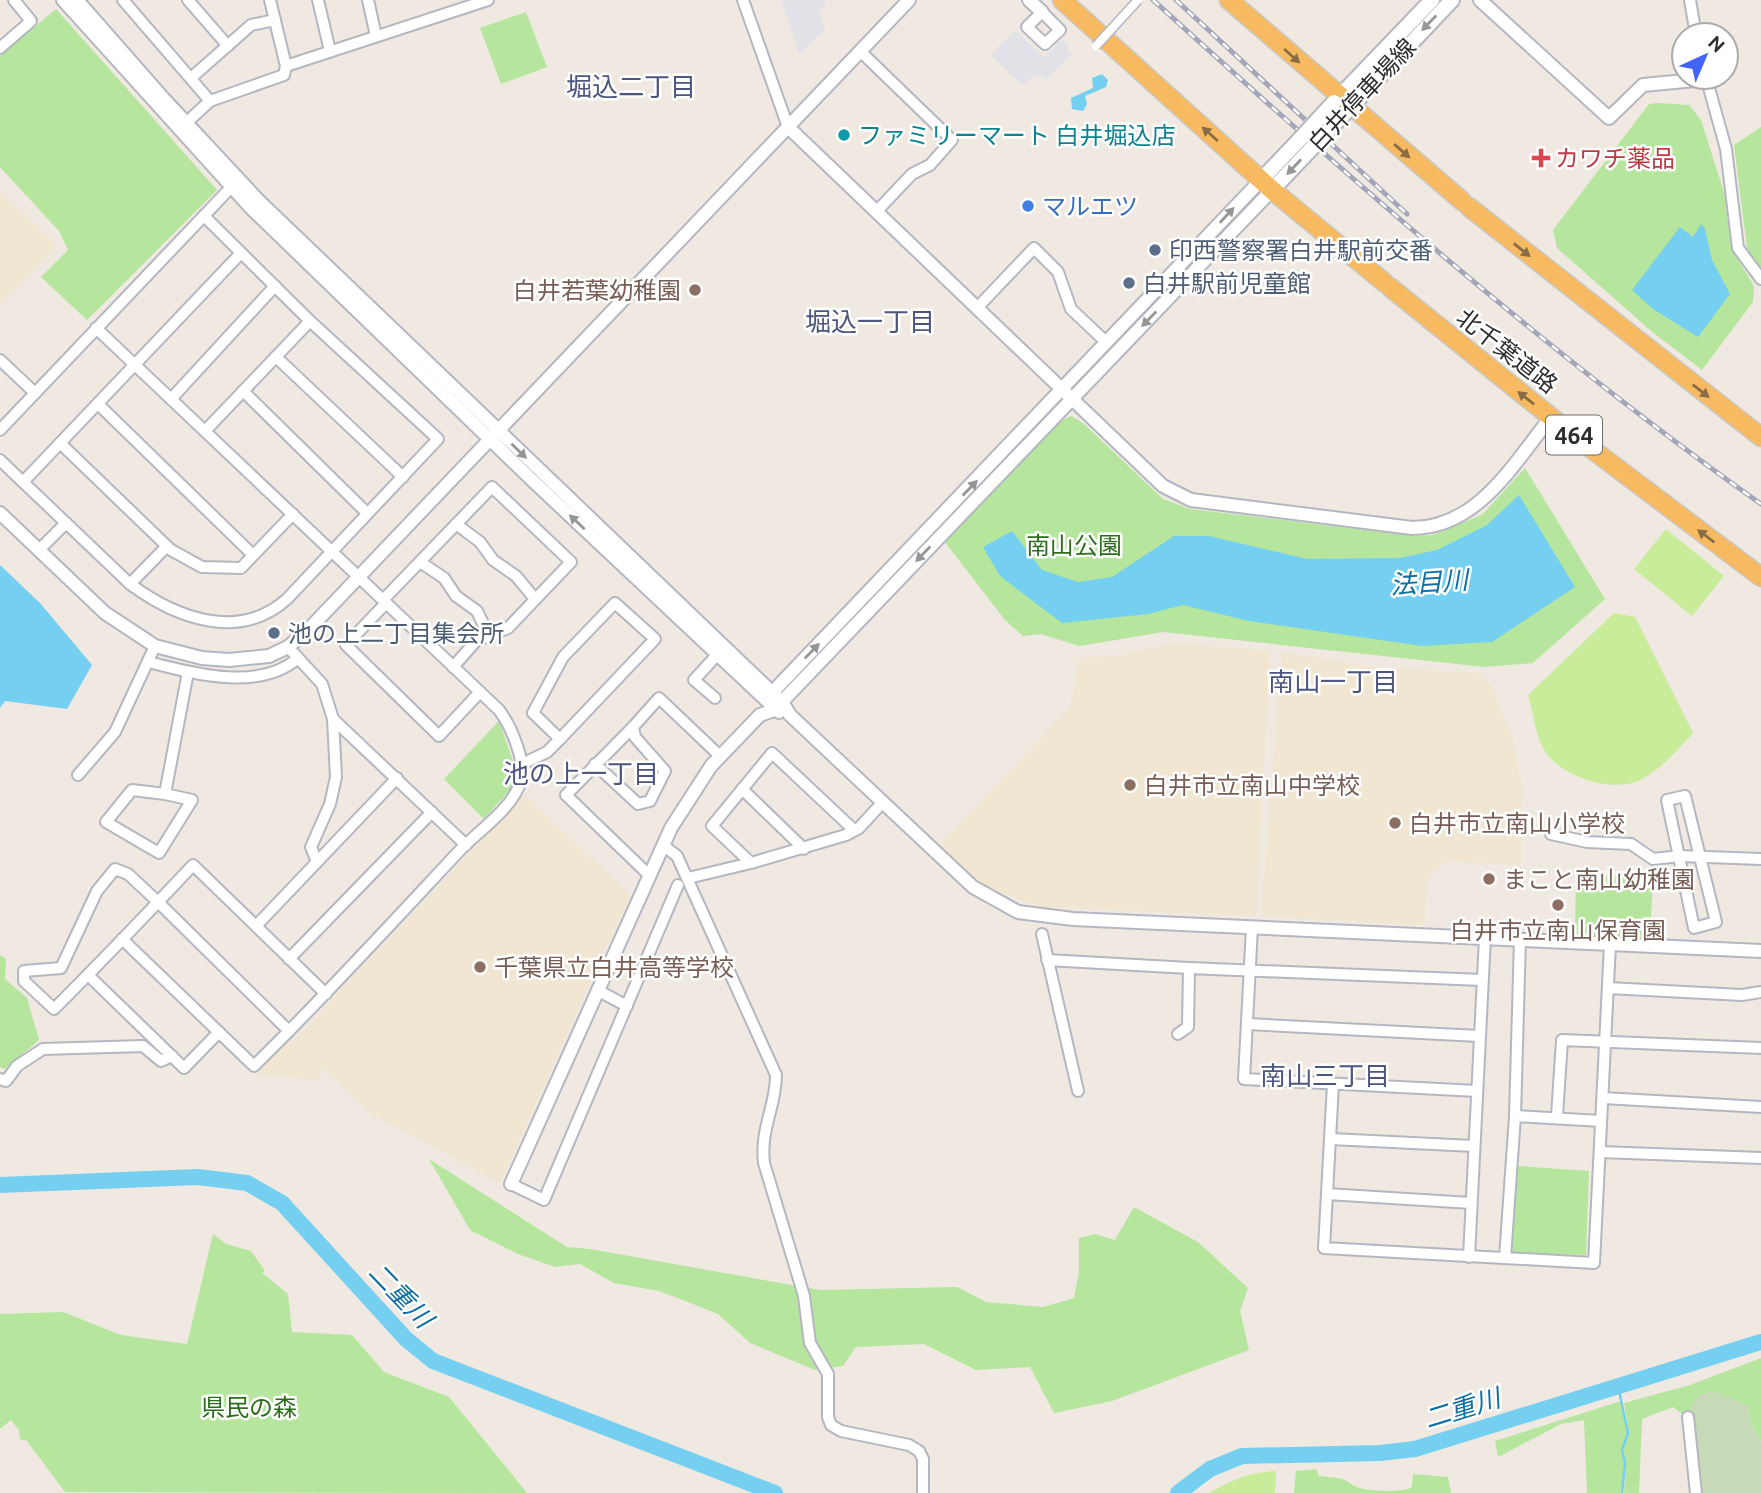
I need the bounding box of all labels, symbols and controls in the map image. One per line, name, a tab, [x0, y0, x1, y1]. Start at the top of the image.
one-way arrow	[1421, 15, 1438, 32]
north arrow	[1670, 21, 1740, 91]
text: N	[1704, 31, 1730, 57]
street label: 白井停車場線	[1303, 33, 1421, 157]
one-way arrow	[1283, 48, 1300, 64]
district label: 堀込二丁目	[566, 72, 696, 101]
place label: ファミリーマート 白井堀込店	[858, 122, 1176, 149]
one-way arrow	[1201, 126, 1219, 142]
marker: ファミリーマート 白井堀込店	[836, 127, 852, 143]
one-way arrow	[1394, 143, 1411, 158]
place label: カワチ薬品	[1555, 145, 1675, 172]
marker: カワチ薬品	[1533, 150, 1549, 166]
one-way arrow	[1286, 158, 1302, 176]
place label: マルエツ	[1042, 193, 1138, 220]
marker: マルエツ	[1020, 198, 1036, 214]
one-way arrow	[1219, 207, 1235, 224]
place label: 印西警察署白井駅前交番	[1169, 237, 1433, 264]
marker: 印西警察署白井駅前交番	[1147, 242, 1163, 258]
one-way arrow	[1514, 242, 1531, 257]
place label: 白井駅前児童館	[1143, 270, 1311, 297]
marker: 白井駅前児童館	[1121, 275, 1137, 291]
place label: 白井若葉幼稚園	[513, 277, 681, 304]
marker: 白井若葉幼稚園	[687, 282, 703, 298]
street label: 北千葉道路	[1451, 303, 1563, 399]
district label: 堀込一丁目	[805, 307, 935, 336]
one-way arrow	[1141, 310, 1157, 327]
one-way arrow	[1691, 384, 1709, 399]
one-way arrow	[1517, 391, 1535, 405]
road number: 464	[1546, 416, 1602, 454]
one-way arrow	[510, 442, 527, 458]
one-way arrow	[961, 479, 978, 496]
one-way arrow	[568, 514, 586, 530]
one-way arrow	[1697, 530, 1715, 544]
park label: 南山公園	[1026, 532, 1122, 559]
one-way arrow	[916, 545, 932, 562]
water label: 法目川	[1389, 565, 1472, 599]
place label: 池の上二丁目集会所	[288, 620, 504, 647]
marker: 池の上二丁目集会所	[266, 625, 282, 641]
one-way arrow	[803, 643, 820, 660]
district label: 南山一丁目	[1268, 667, 1398, 696]
district label: 池の上一丁目	[503, 759, 659, 788]
place label: 白井市立南山中学校	[1144, 772, 1360, 799]
marker: 白井市立南山中学校	[1122, 777, 1138, 793]
place label: 白井市立南山小学校	[1409, 810, 1625, 837]
marker: 白井市立南山小学校	[1387, 815, 1403, 831]
place label: まこと南山幼稚園	[1503, 866, 1695, 893]
marker: まこと南山幼稚園	[1481, 871, 1497, 887]
marker: 白井市立南山保育園	[1550, 897, 1566, 913]
place label: 白井市立南山保育園	[1450, 917, 1666, 944]
place label: 千葉県立白井高等学校	[494, 954, 734, 981]
marker: 千葉県立白井高等学校	[472, 959, 488, 975]
district label: 南山三丁目	[1260, 1061, 1390, 1090]
water label: 二重川	[363, 1257, 441, 1335]
water label: 二重川	[1420, 1382, 1506, 1433]
park label: 県民の森	[201, 1394, 297, 1421]

